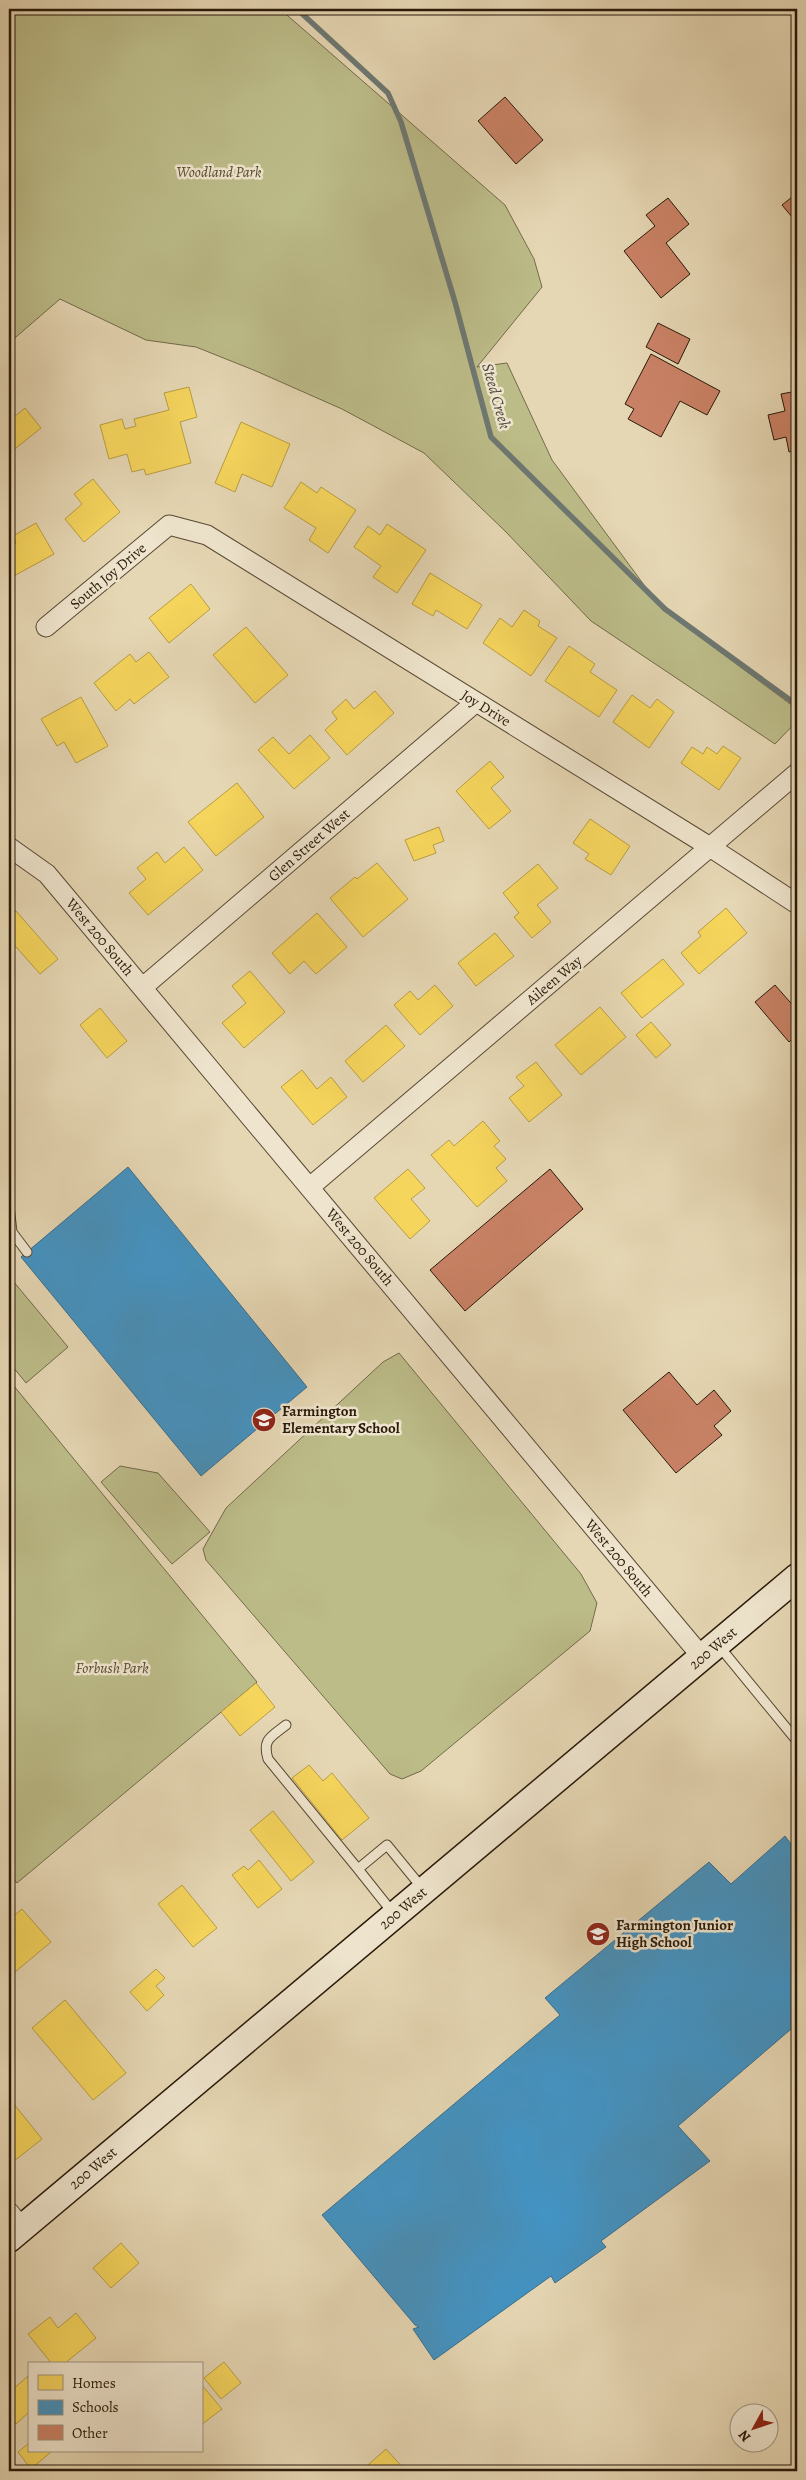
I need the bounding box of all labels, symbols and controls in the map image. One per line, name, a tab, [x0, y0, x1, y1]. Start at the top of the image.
park label: Woodland Park	[176, 162, 262, 182]
water label: Steed Creek	[476, 361, 516, 431]
street label: South Joy Drive	[66, 538, 151, 614]
street label: Joy Drive	[457, 685, 515, 731]
street label: Glen Street West	[264, 804, 354, 886]
street label: West 200 South	[61, 893, 138, 980]
street label: Aileen Way	[521, 951, 586, 1010]
street label: West 200 South	[321, 1203, 398, 1290]
place label: Farmington Elementary School	[282, 1401, 400, 1438]
school or university icon: Farmington Elementary School	[251, 1407, 277, 1433]
street label: West 200 South	[580, 1514, 657, 1601]
street label: 200 West	[685, 1622, 741, 1674]
park label: Forbush Park	[75, 1658, 149, 1678]
street label: 200 West	[375, 1882, 431, 1934]
place label: Farmington Junior High School	[616, 1915, 733, 1952]
school or university icon: Farmington Junior High School	[585, 1921, 611, 1947]
street label: 200 West	[65, 2142, 121, 2194]
legend	[28, 2362, 202, 2452]
text: Homes	[72, 2373, 116, 2393]
text: Schools	[72, 2397, 119, 2417]
north arrow	[728, 2402, 778, 2452]
text: Other	[72, 2423, 108, 2443]
text: N	[734, 2426, 755, 2446]

